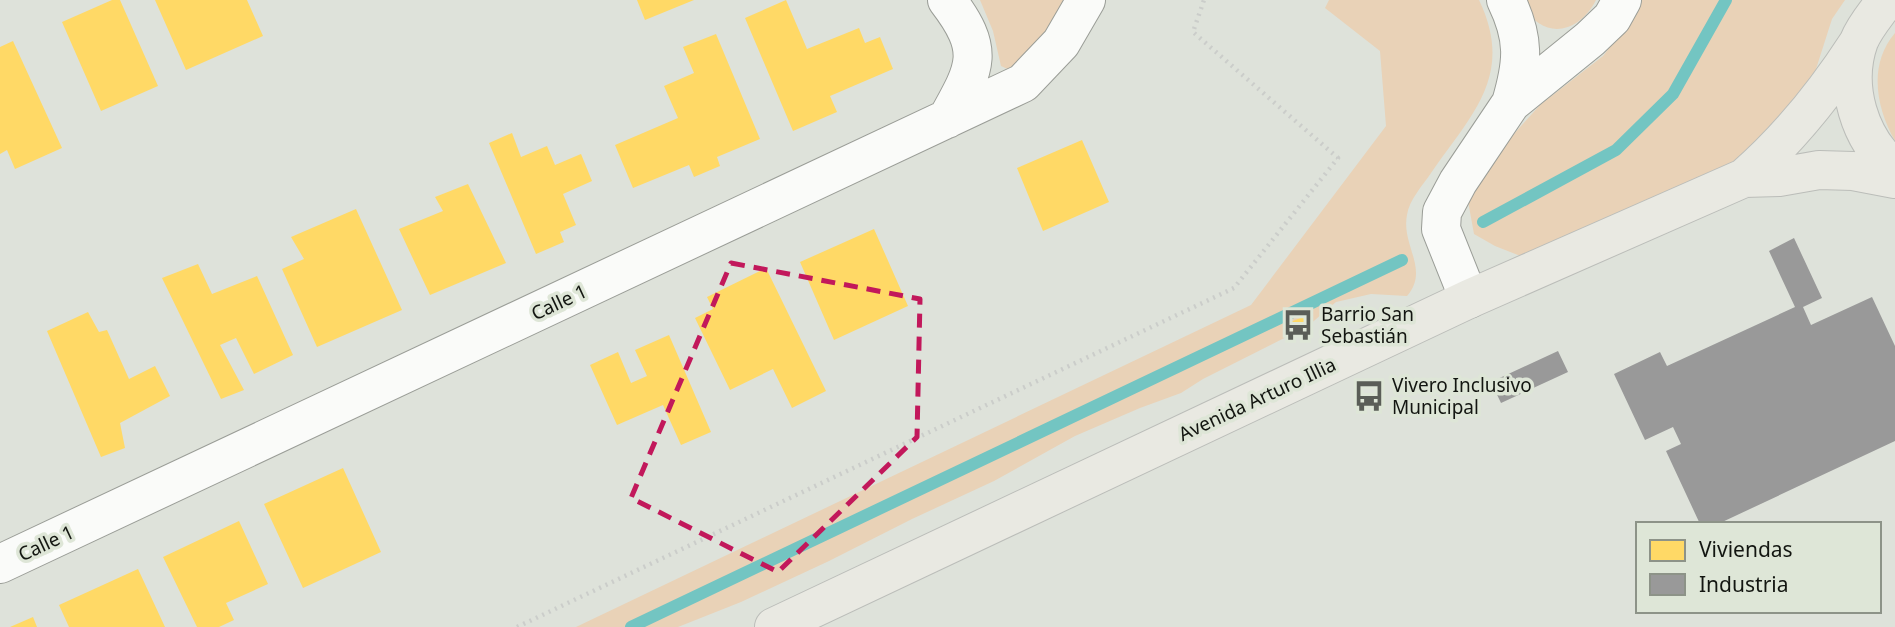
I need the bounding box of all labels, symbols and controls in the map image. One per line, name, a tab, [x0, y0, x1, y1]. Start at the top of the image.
street label: Calle 1	[527, 278, 591, 326]
place label: Barrio San Sebastián	[1321, 301, 1414, 349]
bus stop icon: Barrio San Sebastián	[1281, 308, 1315, 342]
street label: Avenida Arturo Illia	[1174, 351, 1340, 447]
place label: Vivero Inclusivo Municipal	[1392, 372, 1532, 420]
bus stop icon: Vivero Inclusivo Municipal	[1352, 379, 1386, 413]
street label: Calle 1	[14, 519, 78, 567]
legend	[1636, 522, 1881, 613]
text: Viviendas	[1699, 535, 1793, 563]
text: Industria	[1699, 570, 1789, 598]

